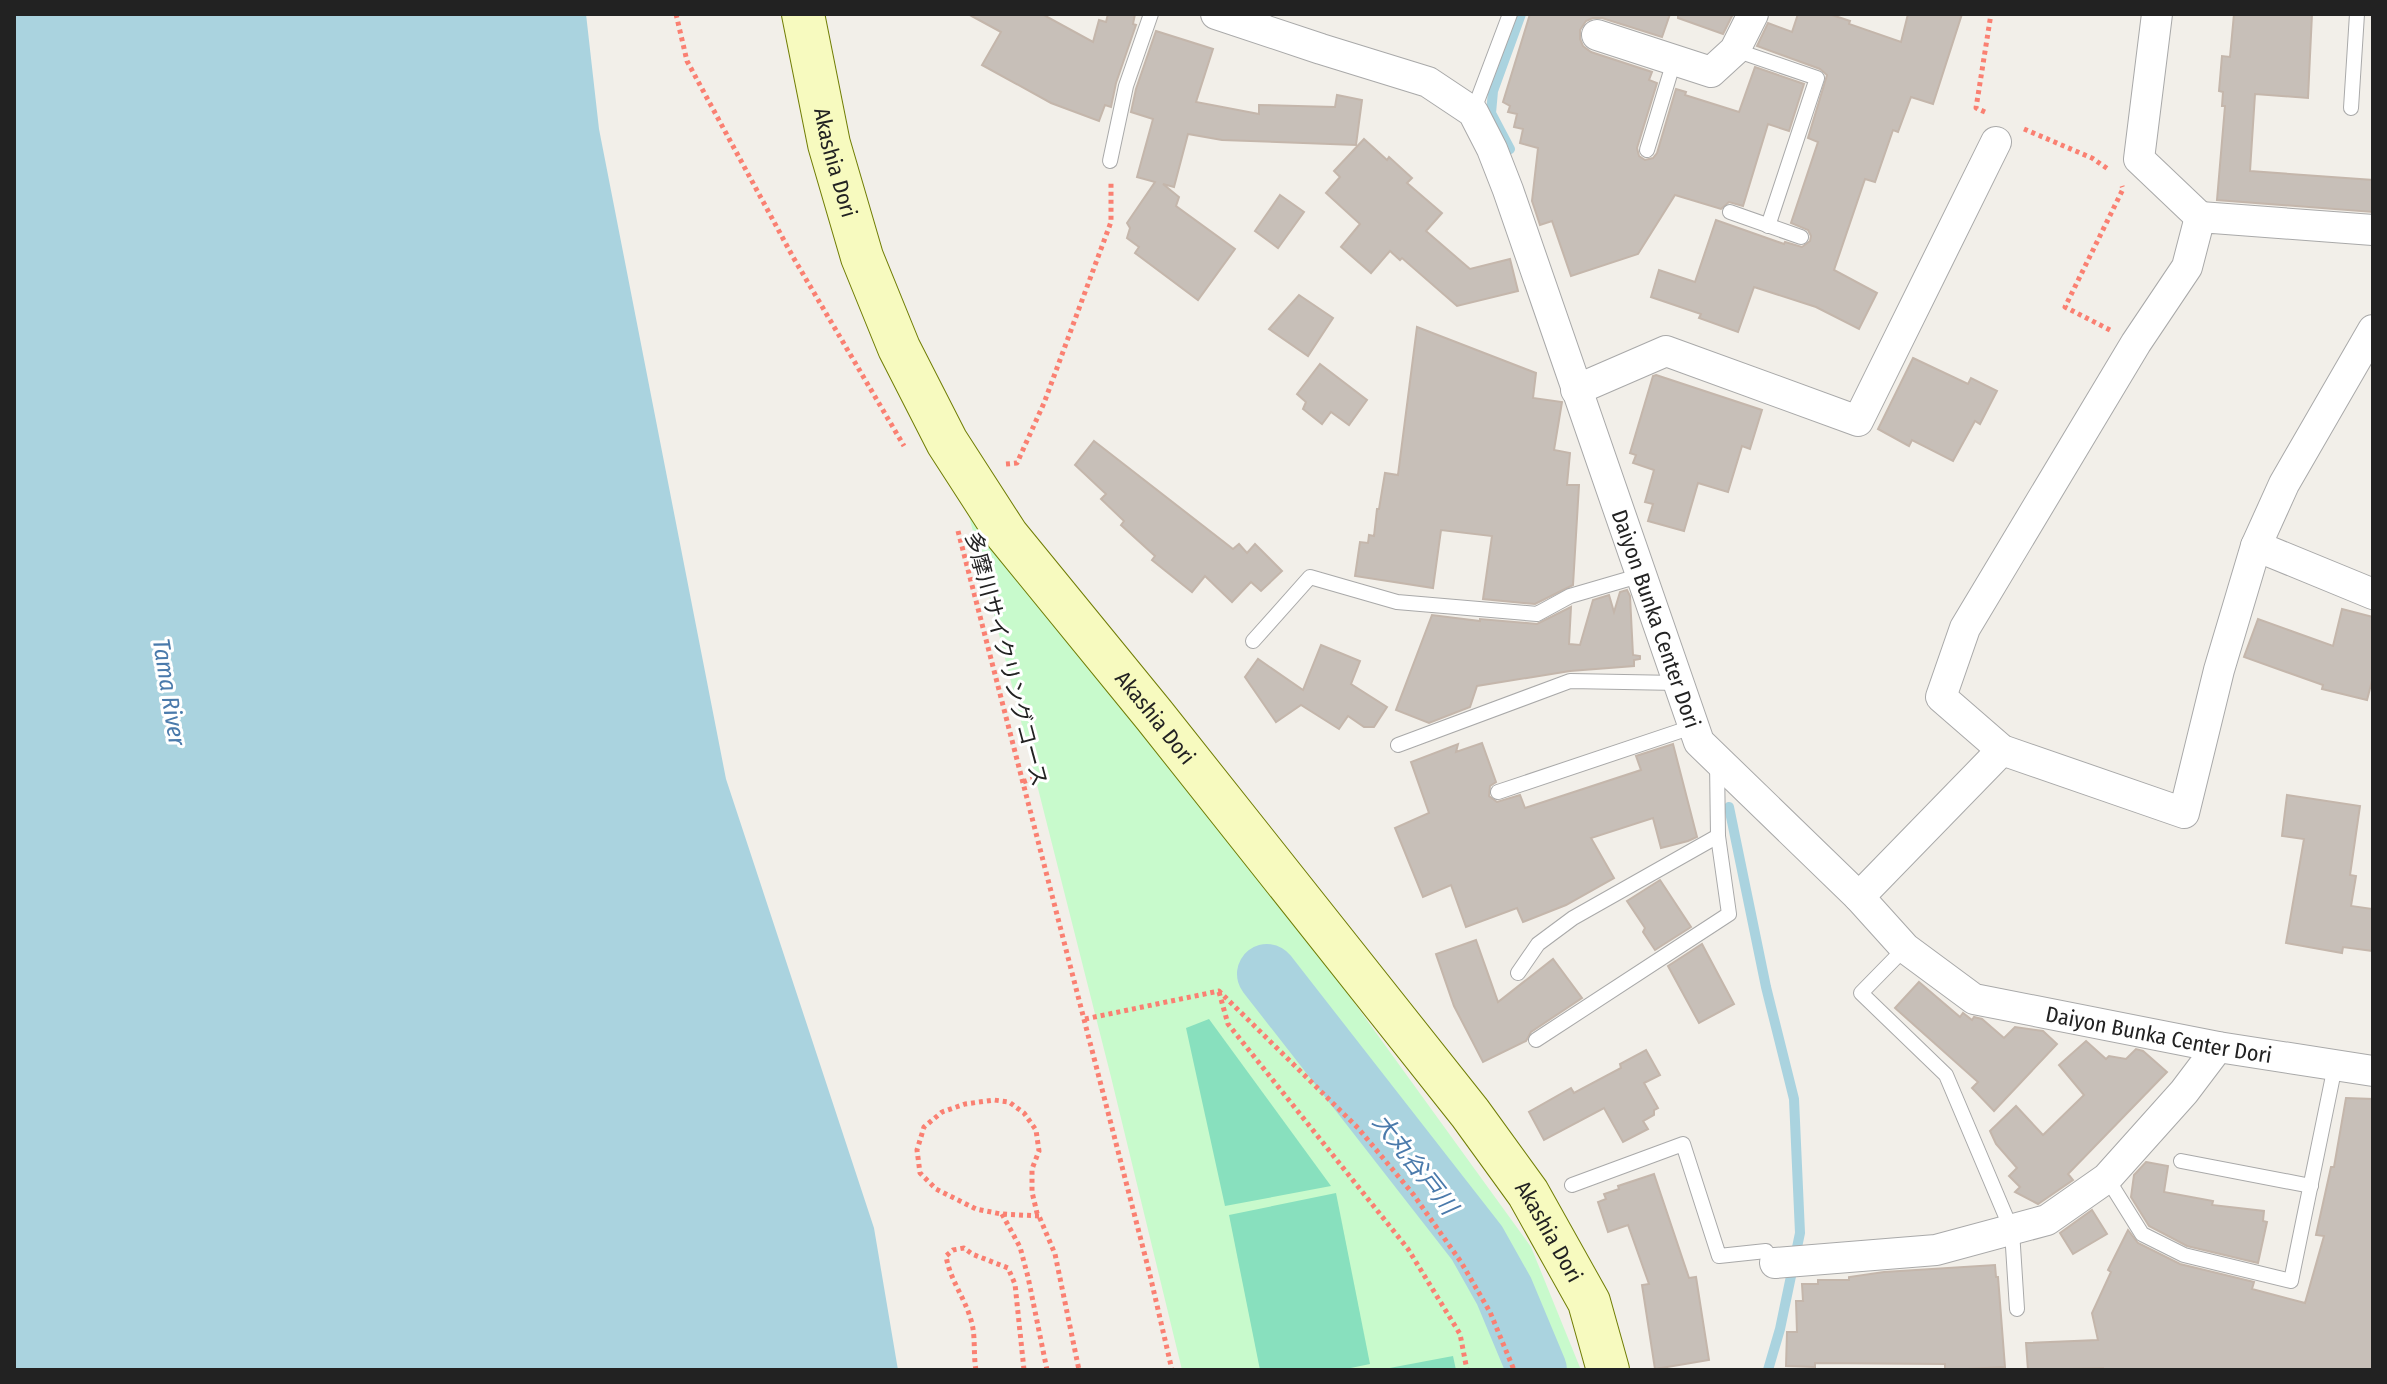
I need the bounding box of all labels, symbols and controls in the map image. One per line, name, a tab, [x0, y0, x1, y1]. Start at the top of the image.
street label: Akashia Dori	[808, 105, 863, 220]
street label: Daiyon Bunka Center Dori	[1606, 506, 1706, 732]
street label: 多摩川サイクリングコース	[960, 529, 1054, 789]
water label: Tama River	[147, 637, 191, 748]
street label: Akashia Dori	[1109, 666, 1201, 770]
street label: Daiyon Bunka Center Dori	[2043, 1000, 2274, 1069]
water label: 大丸谷戸川	[1367, 1108, 1465, 1222]
street label: Akashia Dori	[1509, 1175, 1588, 1287]

